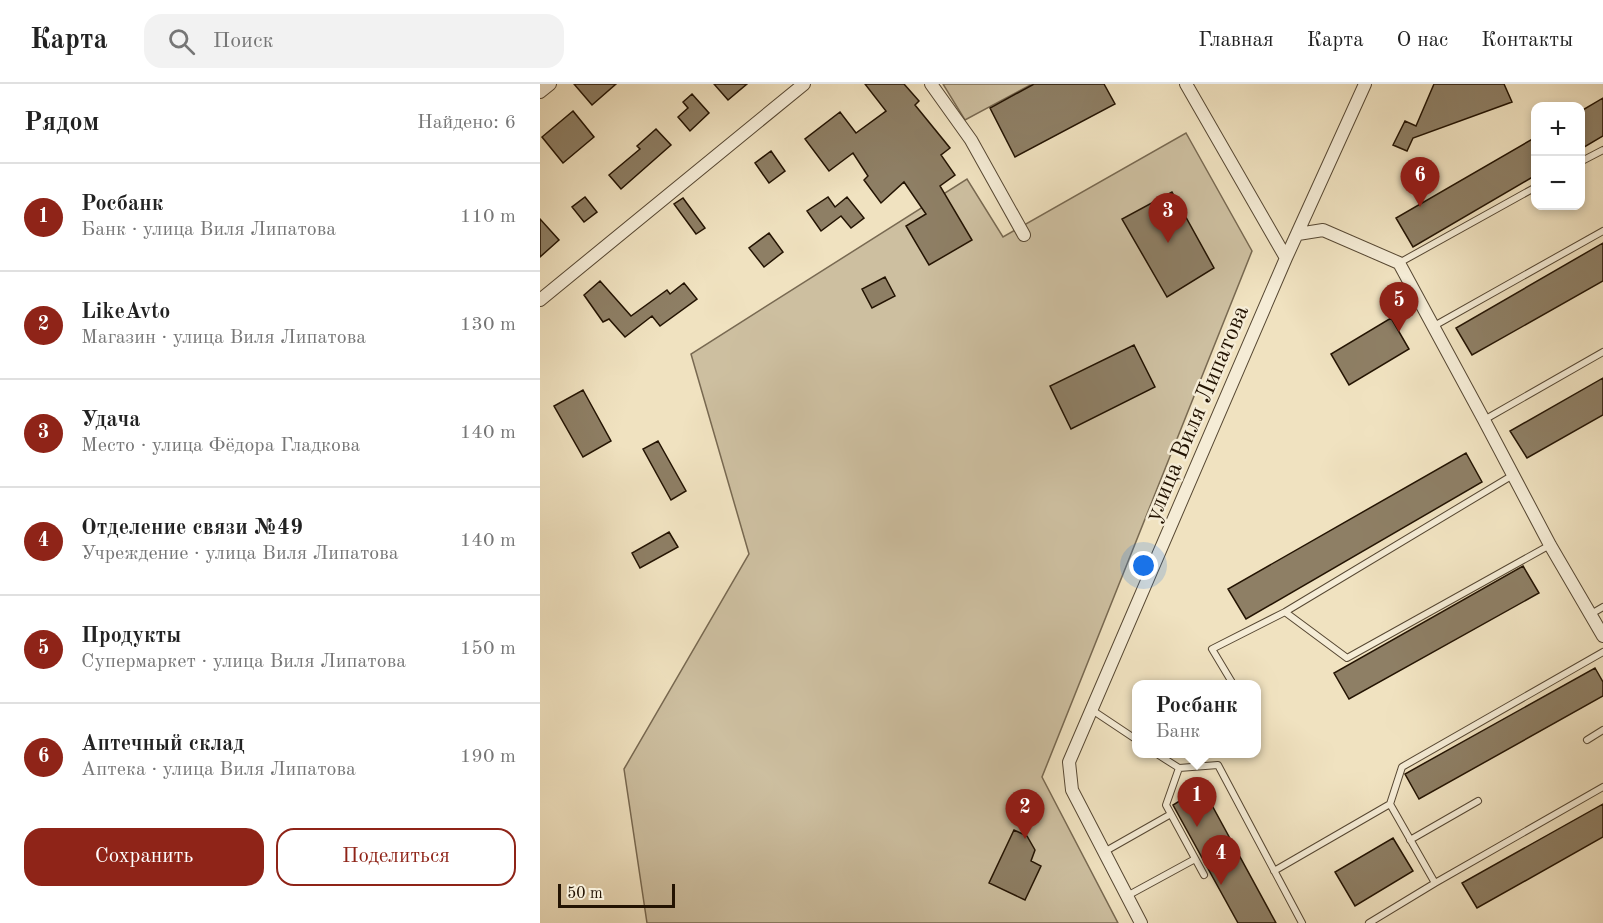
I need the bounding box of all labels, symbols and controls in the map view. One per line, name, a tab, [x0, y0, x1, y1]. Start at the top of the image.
search box	[144, 14, 564, 68]
icon: search	[165, 25, 198, 58]
text: Карта	[30, 27, 108, 55]
text: Поиск	[213, 30, 274, 52]
text: Главная	[1198, 30, 1274, 51]
text: Карта	[1307, 30, 1364, 51]
text: О нас	[1397, 30, 1448, 51]
text: Контакты	[1481, 30, 1573, 51]
map controls	[1531, 102, 1585, 210]
button: +	[1531, 102, 1585, 156]
text: Рядом	[24, 110, 99, 136]
text: Найдено: 6	[417, 113, 516, 133]
button: −	[1531, 156, 1585, 210]
pin: 6	[1400, 158, 1440, 207]
text: Росбанк	[81, 193, 163, 215]
pin: 3	[1148, 194, 1188, 243]
text: 1	[38, 207, 49, 227]
text: 110 m	[460, 207, 516, 227]
text: Банк · улица Виля Липатова	[81, 220, 336, 240]
pin: 5	[1380, 282, 1418, 332]
text: LikeAvto	[81, 301, 170, 323]
street label: улица Виля Липатова	[1141, 302, 1254, 525]
text: 2	[38, 315, 49, 335]
text: 130 m	[460, 315, 516, 335]
text: Магазин · улица Виля Липатова	[81, 328, 366, 348]
text: Удача	[81, 409, 140, 431]
text: 3	[38, 423, 49, 443]
text: 140 m	[460, 423, 516, 443]
text: Место · улица Фёдора Гладкова	[81, 436, 360, 456]
text: Отделение связи №49	[81, 517, 303, 539]
text: 4	[38, 531, 49, 551]
text: 140 m	[460, 531, 516, 551]
text: Учреждение · улица Виля Липатова	[81, 544, 399, 564]
your location	[1129, 551, 1158, 580]
text: Продукты	[81, 625, 181, 647]
text: 5	[38, 639, 49, 659]
text: 150 m	[460, 639, 516, 659]
text: Супермаркет · улица Виля Липатова	[81, 652, 406, 672]
popup	[1132, 680, 1261, 758]
text: Росбанк	[1155, 695, 1238, 717]
text: Банк	[1155, 722, 1200, 742]
text: Аптечный склад	[81, 733, 245, 755]
text: 6	[38, 747, 49, 767]
text: 190 m	[460, 747, 516, 767]
text: Аптека · улица Виля Липатова	[81, 760, 356, 780]
pin: 1	[1178, 778, 1216, 827]
pin: 2	[1006, 790, 1044, 839]
button: Сохранить	[24, 828, 264, 886]
button: Поделиться	[276, 828, 516, 886]
pin: 4	[1202, 836, 1240, 885]
scale bar	[558, 881, 675, 908]
text: 50 m	[567, 886, 603, 902]

